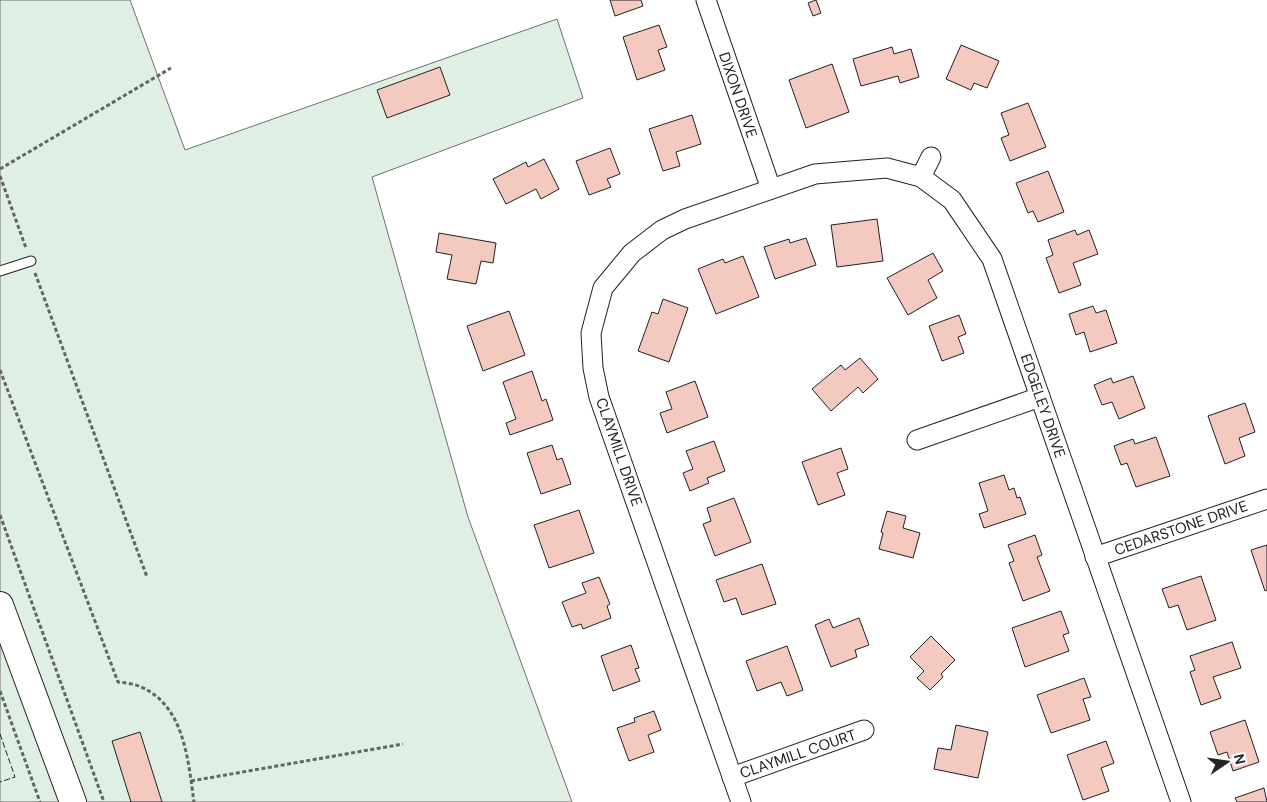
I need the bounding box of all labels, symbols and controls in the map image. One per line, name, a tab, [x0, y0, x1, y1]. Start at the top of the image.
street label: DIXON DRIVE	[714, 49, 762, 141]
street label: EDGELEY DRIVE	[1016, 351, 1070, 461]
street label: CLAYMILL DRIVE	[591, 395, 647, 509]
street label: CEDARSTONE DRIVE	[1112, 496, 1250, 560]
street label: CLAYMILL COURT	[737, 725, 859, 783]
north arrow	[1202, 737, 1252, 787]
text: N	[1230, 752, 1250, 766]

